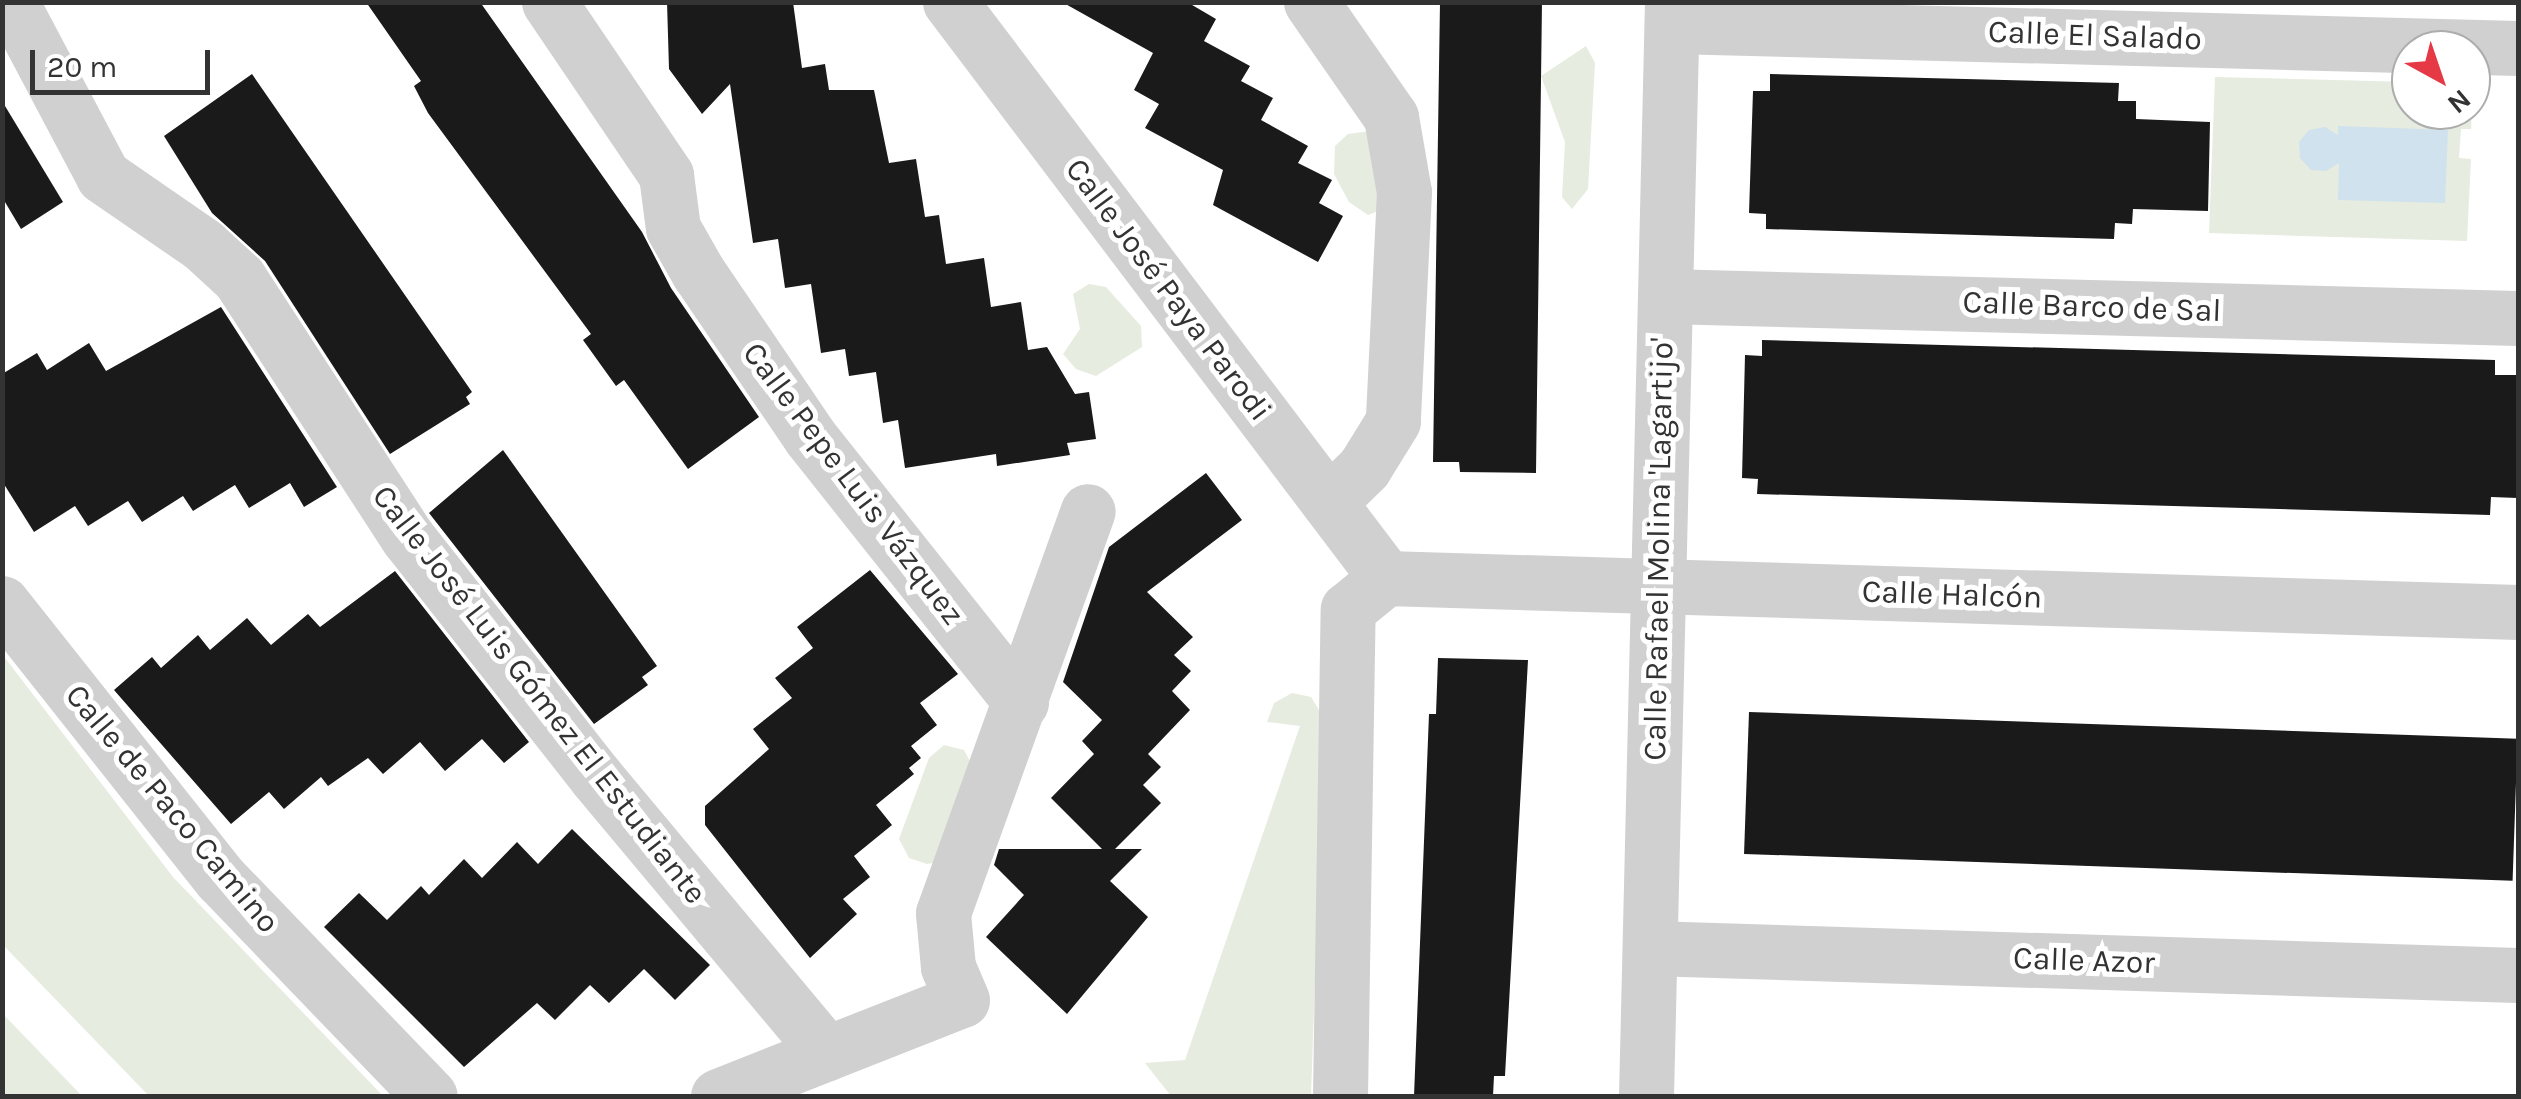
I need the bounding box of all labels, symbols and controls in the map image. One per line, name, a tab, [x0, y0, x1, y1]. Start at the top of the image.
street label: Calle El Salado	[1988, 13, 2202, 59]
scale bar	[35, 30, 215, 92]
north arrow	[2391, 30, 2491, 130]
text: 20 m	[47, 49, 117, 85]
text: N	[2441, 83, 2478, 121]
street label: Calle José Paya Parodi	[1057, 151, 1279, 429]
street label: Calle Barco de Sal	[1962, 283, 2222, 331]
street label: Calle Pepe Luis Vázquez	[734, 335, 972, 633]
street label: Calle Rafael Molina 'Lagartijo'	[1636, 337, 1682, 761]
street label: Calle José Luis Gómez El Estudiante	[364, 478, 714, 912]
street label: Calle Halcón	[1861, 573, 2043, 617]
street label: Calle de Paco Camino	[57, 677, 287, 941]
street label: Calle Azor	[2012, 939, 2156, 983]

